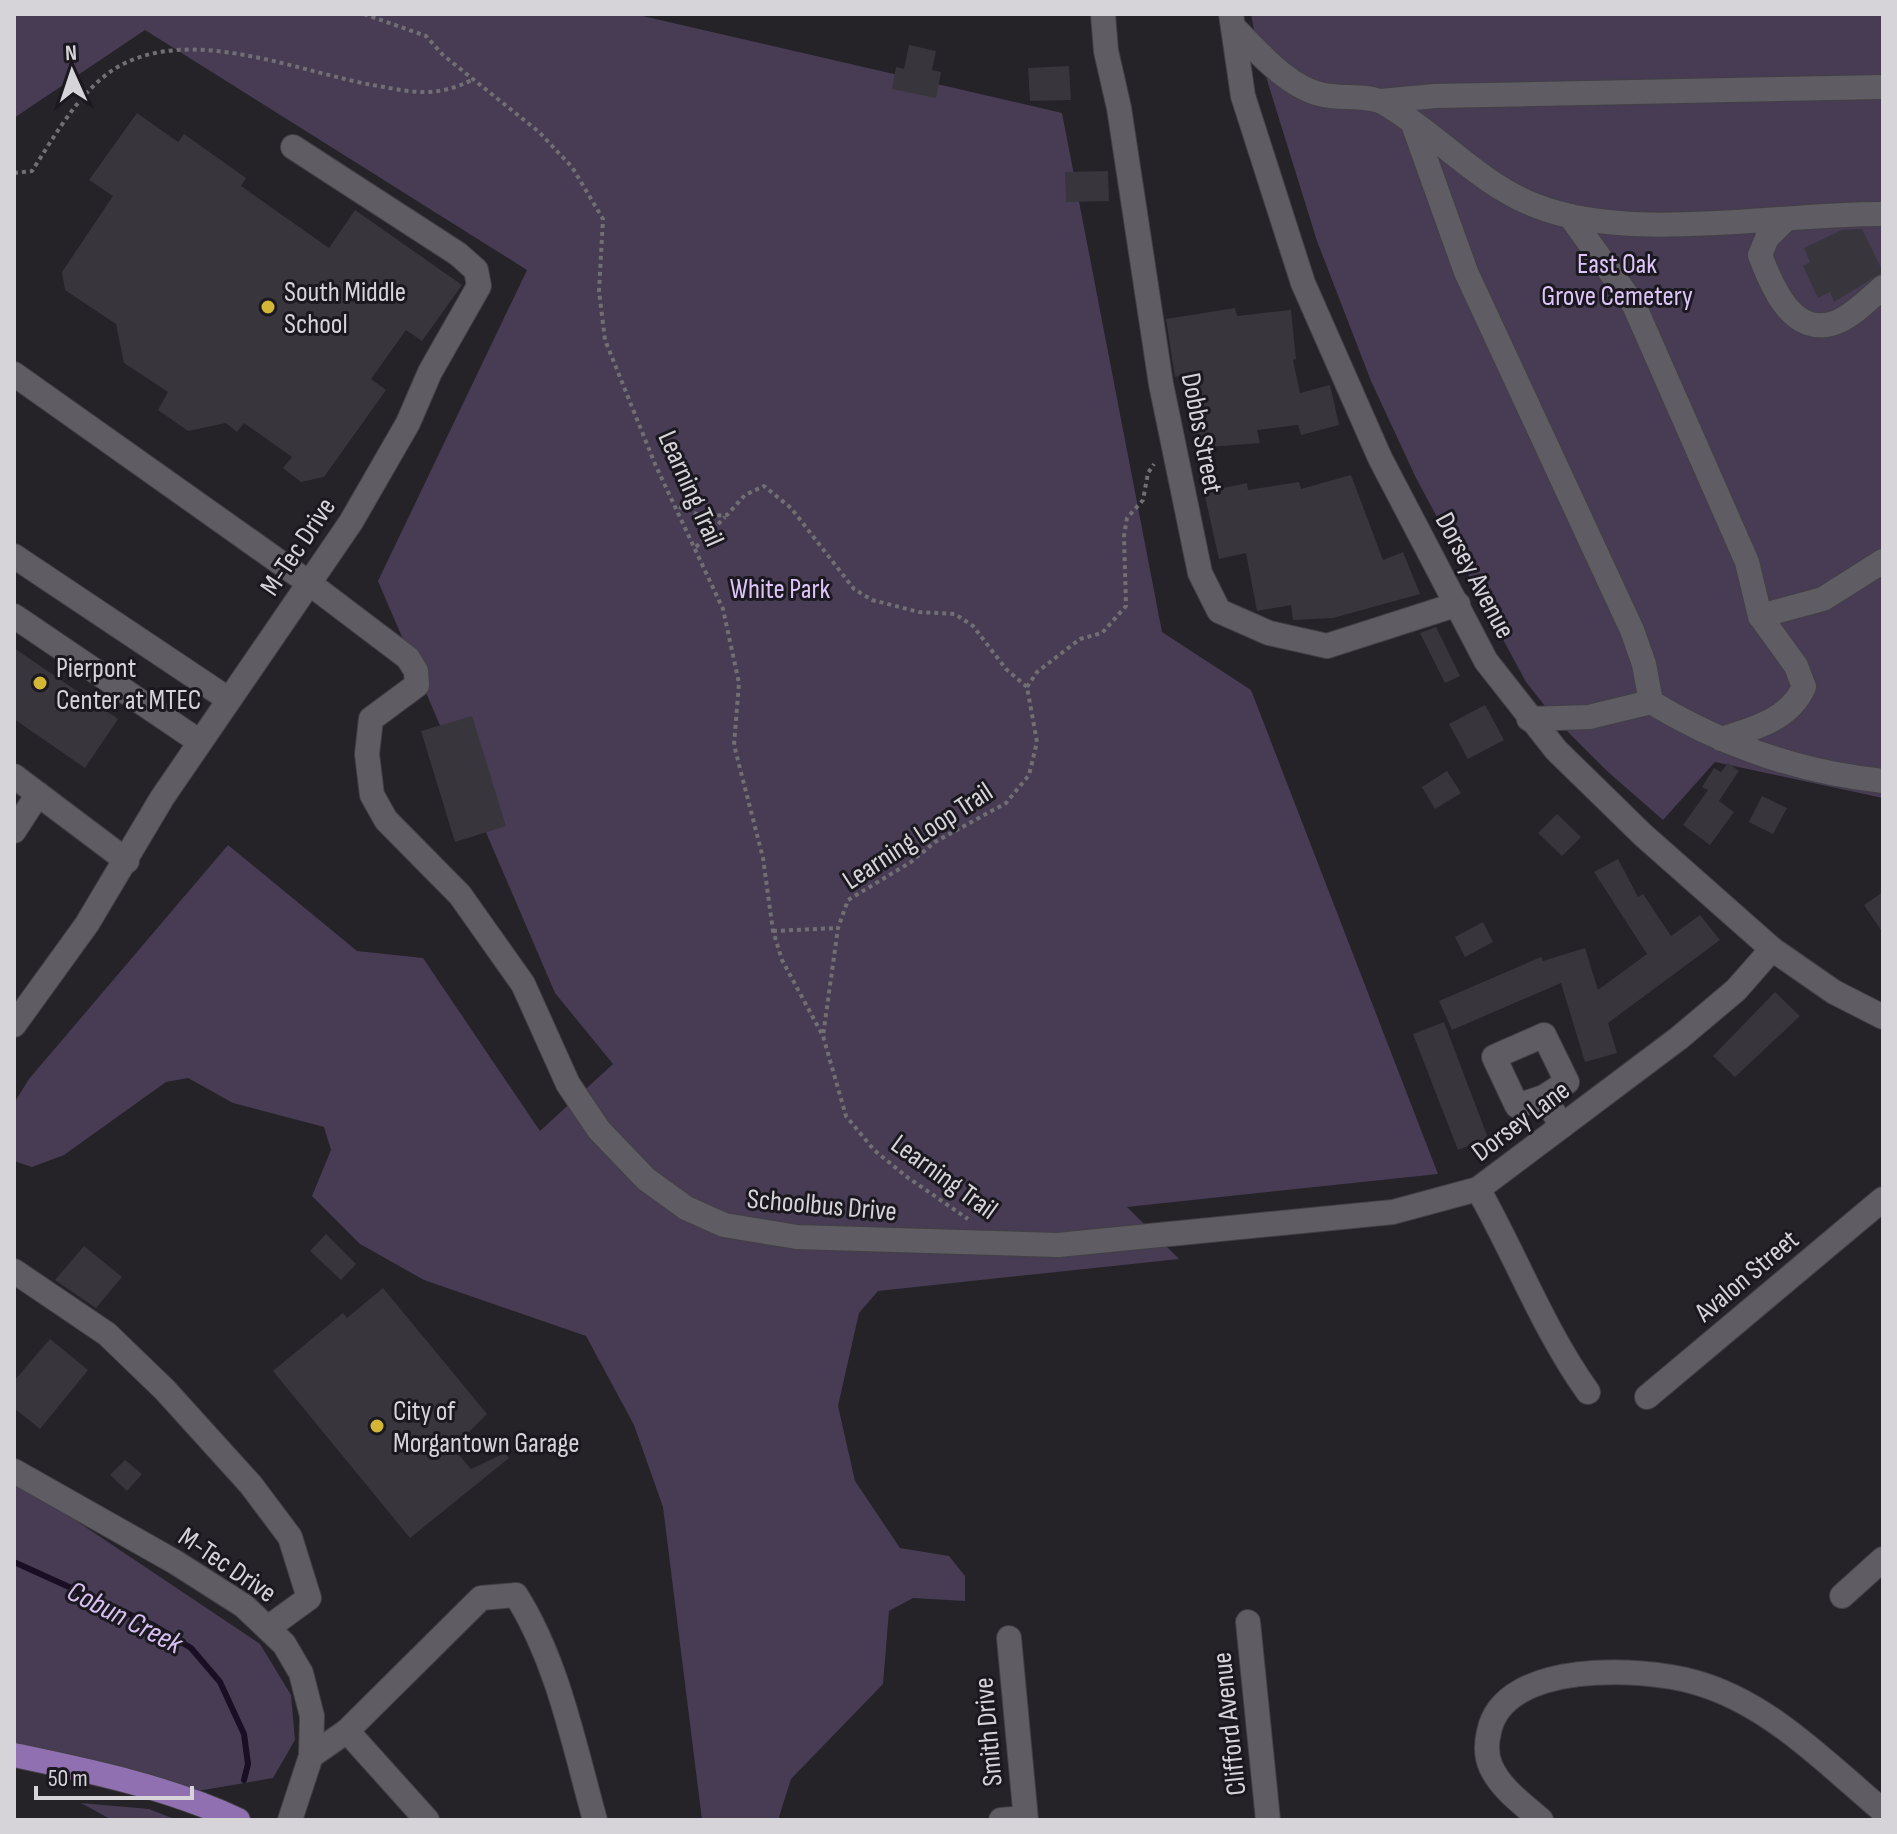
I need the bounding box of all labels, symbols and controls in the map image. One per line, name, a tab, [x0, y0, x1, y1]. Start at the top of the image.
north arrow	[32, 32, 112, 112]
text: N	[64, 40, 78, 67]
park label: East Oak Grove Cemetery	[1541, 248, 1693, 313]
place label: South Middle School	[284, 276, 406, 341]
marker: South Middle School	[259, 298, 277, 316]
street label: Dobbs Street	[1174, 370, 1229, 496]
street label: Learning Trail	[651, 426, 731, 552]
street label: M-Tec Drive	[254, 492, 343, 602]
street label: Dorsey Avenue	[1428, 507, 1522, 644]
park label: White Park	[730, 573, 831, 606]
place label: Pierpont Center at MTEC	[56, 652, 201, 717]
marker: Pierpont Center at MTEC	[31, 674, 49, 692]
street label: Learning Loop Trail	[837, 775, 999, 897]
street label: Dorsey Lane	[1466, 1074, 1576, 1169]
street label: Learning Trail	[885, 1128, 1004, 1227]
street label: Schoolbus Drive	[746, 1183, 898, 1228]
street label: Avalon Street	[1688, 1223, 1806, 1330]
place label: City of Morgantown Garage	[393, 1395, 580, 1460]
marker: City of Morgantown Garage	[368, 1417, 386, 1435]
street label: M-Tec Drive	[172, 1521, 282, 1610]
water label: Cobun Creek	[61, 1574, 189, 1663]
street label: Clifford Avenue	[1206, 1651, 1253, 1797]
street label: Smith Drive	[967, 1676, 1010, 1788]
scale bar	[36, 1750, 192, 1800]
text: 50 m	[48, 1764, 88, 1793]

